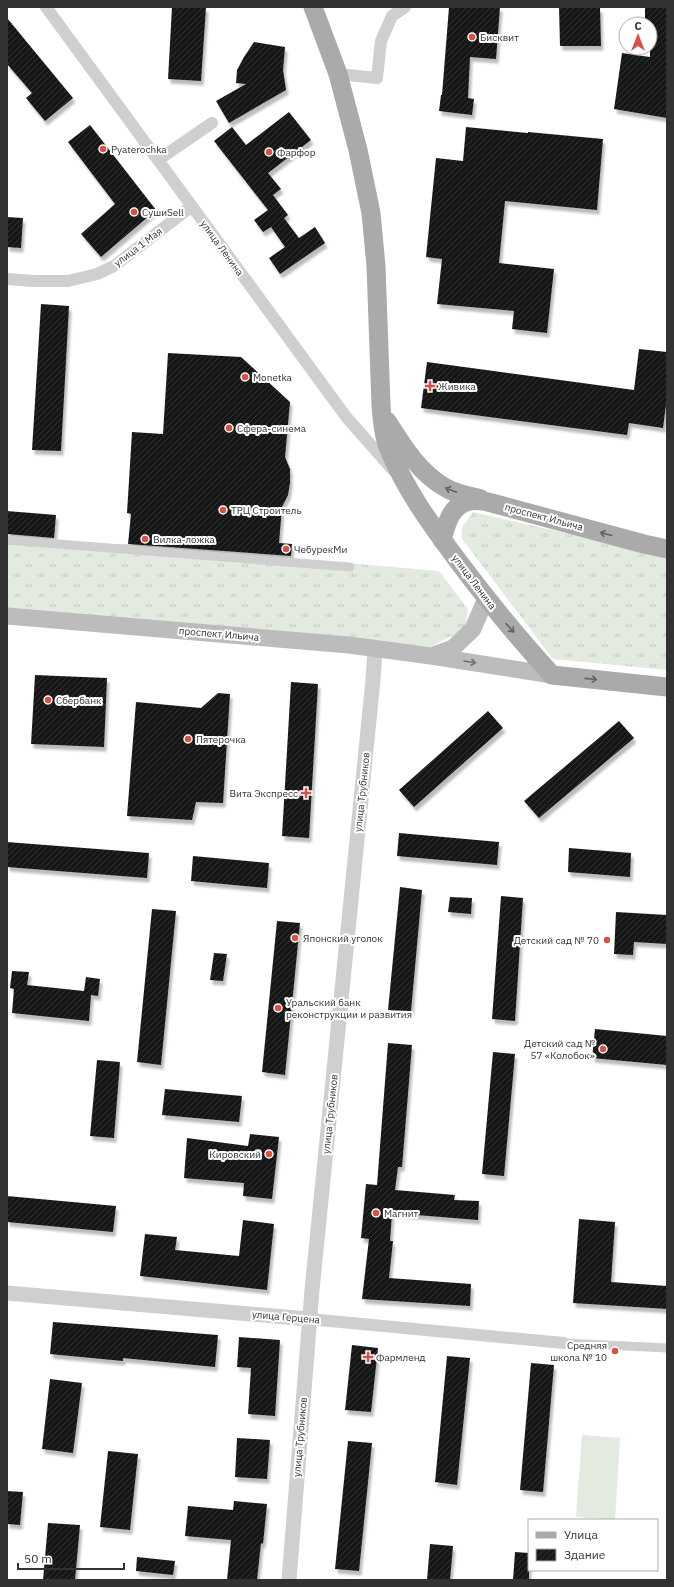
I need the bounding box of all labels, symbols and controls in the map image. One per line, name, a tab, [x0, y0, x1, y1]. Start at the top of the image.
north arrow	[618, 16, 658, 56]
text: С	[634, 19, 642, 33]
place label: Бисквит	[480, 31, 519, 44]
marker: Бисквит	[467, 32, 477, 42]
place label: Pyaterochka	[111, 143, 167, 156]
marker: Pyaterochka	[98, 144, 108, 154]
place label: Фарфор	[277, 146, 316, 159]
marker: Фарфор	[264, 147, 274, 157]
place label: СушиSell	[142, 206, 184, 219]
marker: СушиSell	[129, 207, 139, 217]
street label: улица Ленина	[198, 218, 247, 279]
street label: улица 1 Мая	[111, 225, 165, 269]
place label: Monetka	[253, 371, 293, 384]
marker: Monetka	[240, 372, 250, 382]
place label: Живика	[438, 380, 476, 393]
marker: Живика	[425, 381, 435, 391]
place label: Сфера-синема	[237, 422, 307, 435]
marker: Сфера-синема	[224, 423, 234, 433]
one-way arrow	[446, 485, 458, 493]
street label: проспект Ильича	[503, 500, 585, 534]
place label: ТРЦ Строитель	[231, 504, 302, 517]
marker: ТРЦ Строитель	[218, 505, 228, 515]
one-way arrow	[600, 529, 613, 537]
place label: Вилка-ложка	[153, 533, 216, 546]
marker: Вилка-ложка	[140, 534, 150, 544]
place label: ЧебурекМи	[294, 543, 347, 556]
marker: ЧебурекМи	[281, 544, 291, 554]
street label: улица Ленина	[449, 552, 499, 613]
one-way arrow	[505, 623, 514, 633]
street label: проспект Ильича	[178, 624, 260, 644]
one-way arrow	[463, 658, 476, 666]
one-way arrow	[584, 676, 597, 683]
place label: Сбербанк	[56, 694, 102, 707]
marker: Сбербанк	[43, 695, 53, 705]
place label: Пятерочка	[196, 733, 247, 746]
marker: Пятерочка	[183, 734, 193, 744]
street label: улица Трубников	[351, 752, 373, 832]
place label: Вита Экспресс	[230, 787, 298, 800]
marker: Вита Экспресс	[301, 788, 311, 798]
place label: Японский уголок	[303, 932, 383, 945]
marker: Японский уголок	[290, 933, 300, 943]
place label: Детский сад № 70	[514, 934, 599, 947]
marker: Детский сад № 70	[602, 935, 612, 945]
place label: Уральский банк реконструкции и развития	[286, 996, 412, 1021]
marker: Уральский банк реконструкции и развития	[273, 1003, 283, 1013]
place label: Детский сад № 57 «Колобок»	[524, 1037, 595, 1062]
marker: Детский сад № 57 «Колобок»	[598, 1044, 608, 1054]
street label: улица Трубников	[319, 1074, 341, 1154]
place label: Кировский	[209, 1148, 261, 1161]
marker: Кировский	[264, 1149, 274, 1159]
place label: Магнит	[384, 1207, 419, 1220]
marker: Магнит	[371, 1208, 381, 1218]
street label: улица Герцена	[252, 1308, 321, 1326]
place label: Средняя школа № 10	[550, 1339, 607, 1364]
marker: Средняя школа № 10	[610, 1346, 620, 1356]
place label: Фармленд	[376, 1351, 426, 1364]
marker: Фармленд	[363, 1352, 373, 1362]
street label: улица Трубников	[290, 1397, 310, 1477]
legend	[528, 1519, 658, 1571]
text: Улица	[564, 1527, 598, 1542]
scale bar	[18, 1545, 124, 1571]
text: Здание	[564, 1547, 606, 1562]
text: 50 m	[24, 1551, 52, 1566]

